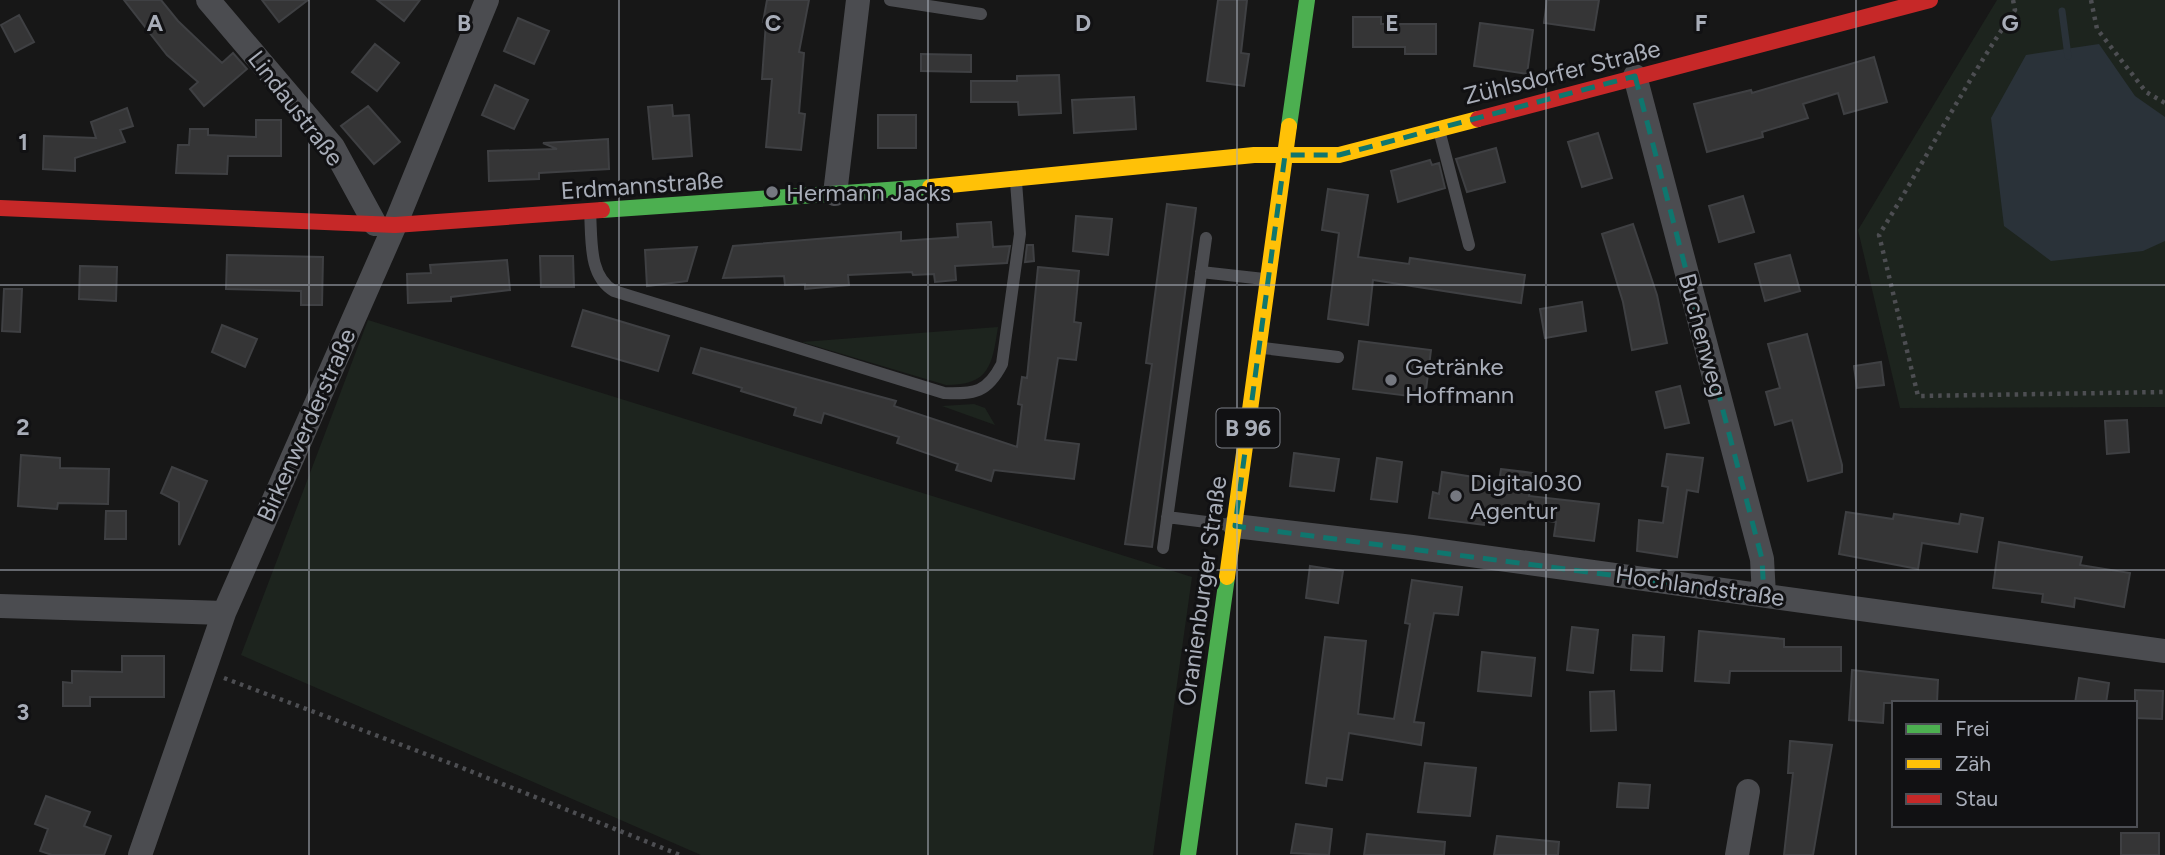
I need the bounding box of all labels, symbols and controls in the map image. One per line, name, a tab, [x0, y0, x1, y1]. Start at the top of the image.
text: A	[147, 9, 164, 37]
text: B	[457, 9, 471, 37]
text: C	[765, 9, 782, 37]
text: D	[1075, 9, 1091, 37]
text: E	[1385, 9, 1399, 37]
text: F	[1695, 9, 1708, 37]
text: G	[2001, 9, 2019, 37]
street label: Zühlsdorfer Straße	[1461, 34, 1663, 110]
street label: Lindaustraße	[242, 45, 350, 171]
text: 1	[18, 128, 28, 156]
street label: Erdmannstraße	[560, 165, 724, 205]
place label: Hermann Jacks	[786, 178, 951, 207]
marker: Hermann Jacks	[764, 184, 780, 200]
street label: Buchenweg	[1673, 270, 1733, 400]
street label: Birkenwerderstraße	[250, 324, 362, 526]
place label: Getränke Hoffmann	[1405, 352, 1514, 409]
marker: Getränke Hoffmann	[1383, 372, 1399, 388]
road number: B 96	[1216, 408, 1280, 448]
text: 2	[16, 413, 30, 441]
place label: Digital030 Agentur	[1470, 468, 1582, 525]
street label: Oranienburger Straße	[1171, 474, 1233, 708]
marker: Digital030 Agentur	[1448, 488, 1464, 504]
street label: Hochlandstraße	[1614, 560, 1786, 612]
text: 3	[17, 698, 29, 726]
legend	[1892, 701, 2137, 827]
text: Frei	[1955, 716, 1990, 741]
text: Zäh	[1955, 751, 1991, 776]
text: Stau	[1955, 786, 1998, 811]

